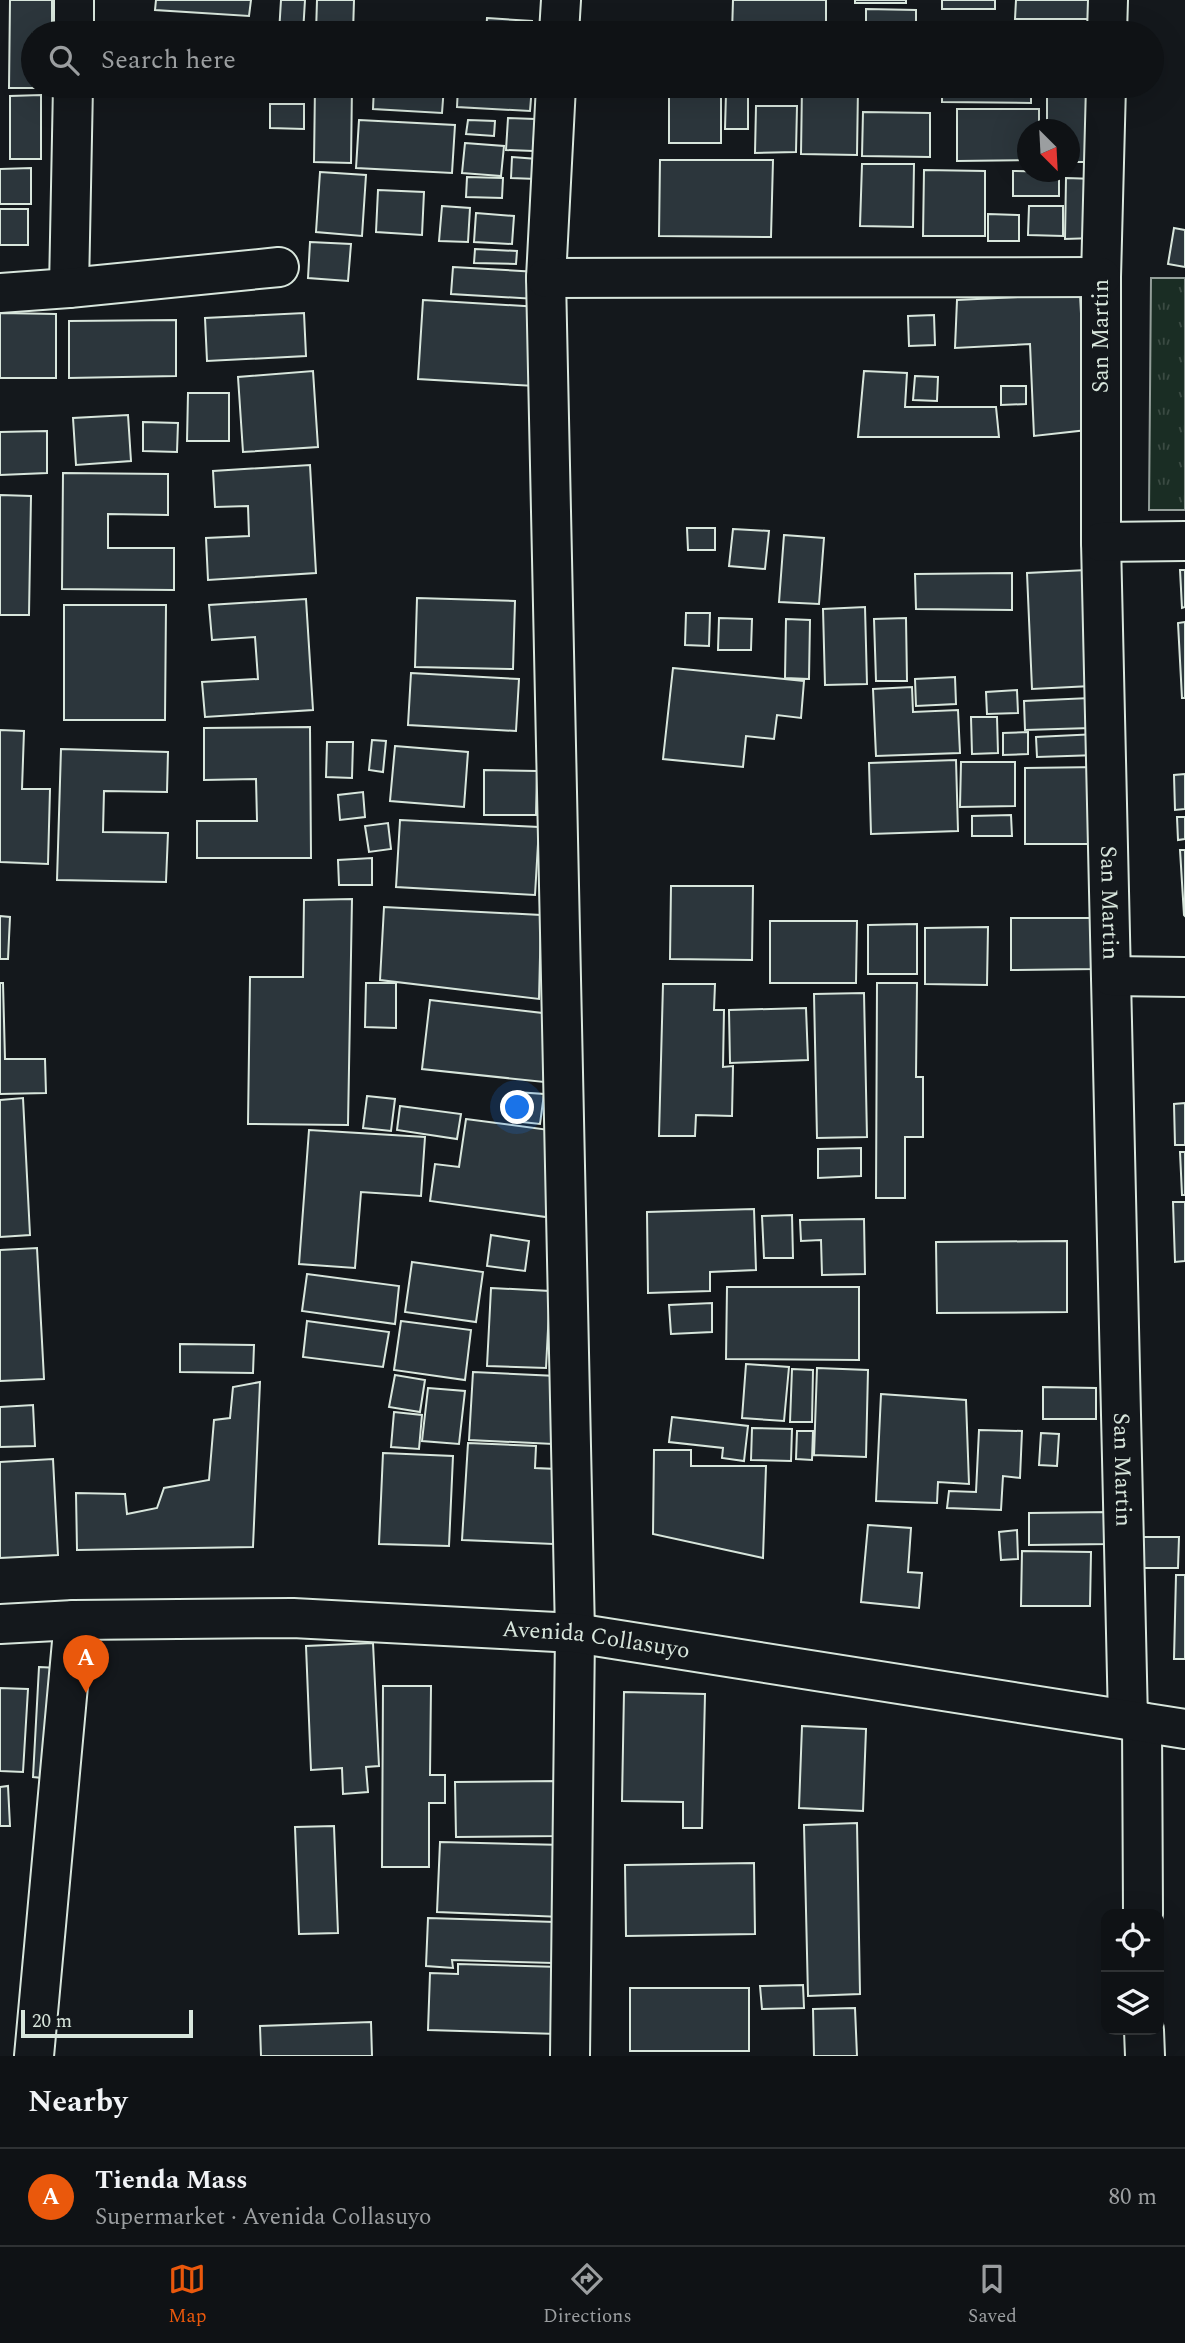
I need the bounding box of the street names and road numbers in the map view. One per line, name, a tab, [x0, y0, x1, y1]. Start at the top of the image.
street label: San Martin	[1084, 279, 1119, 393]
street label: San Martin	[1090, 845, 1128, 960]
street label: San Martin	[1103, 1412, 1141, 1527]
street label: Avenida Collasuyo	[501, 1612, 692, 1668]

